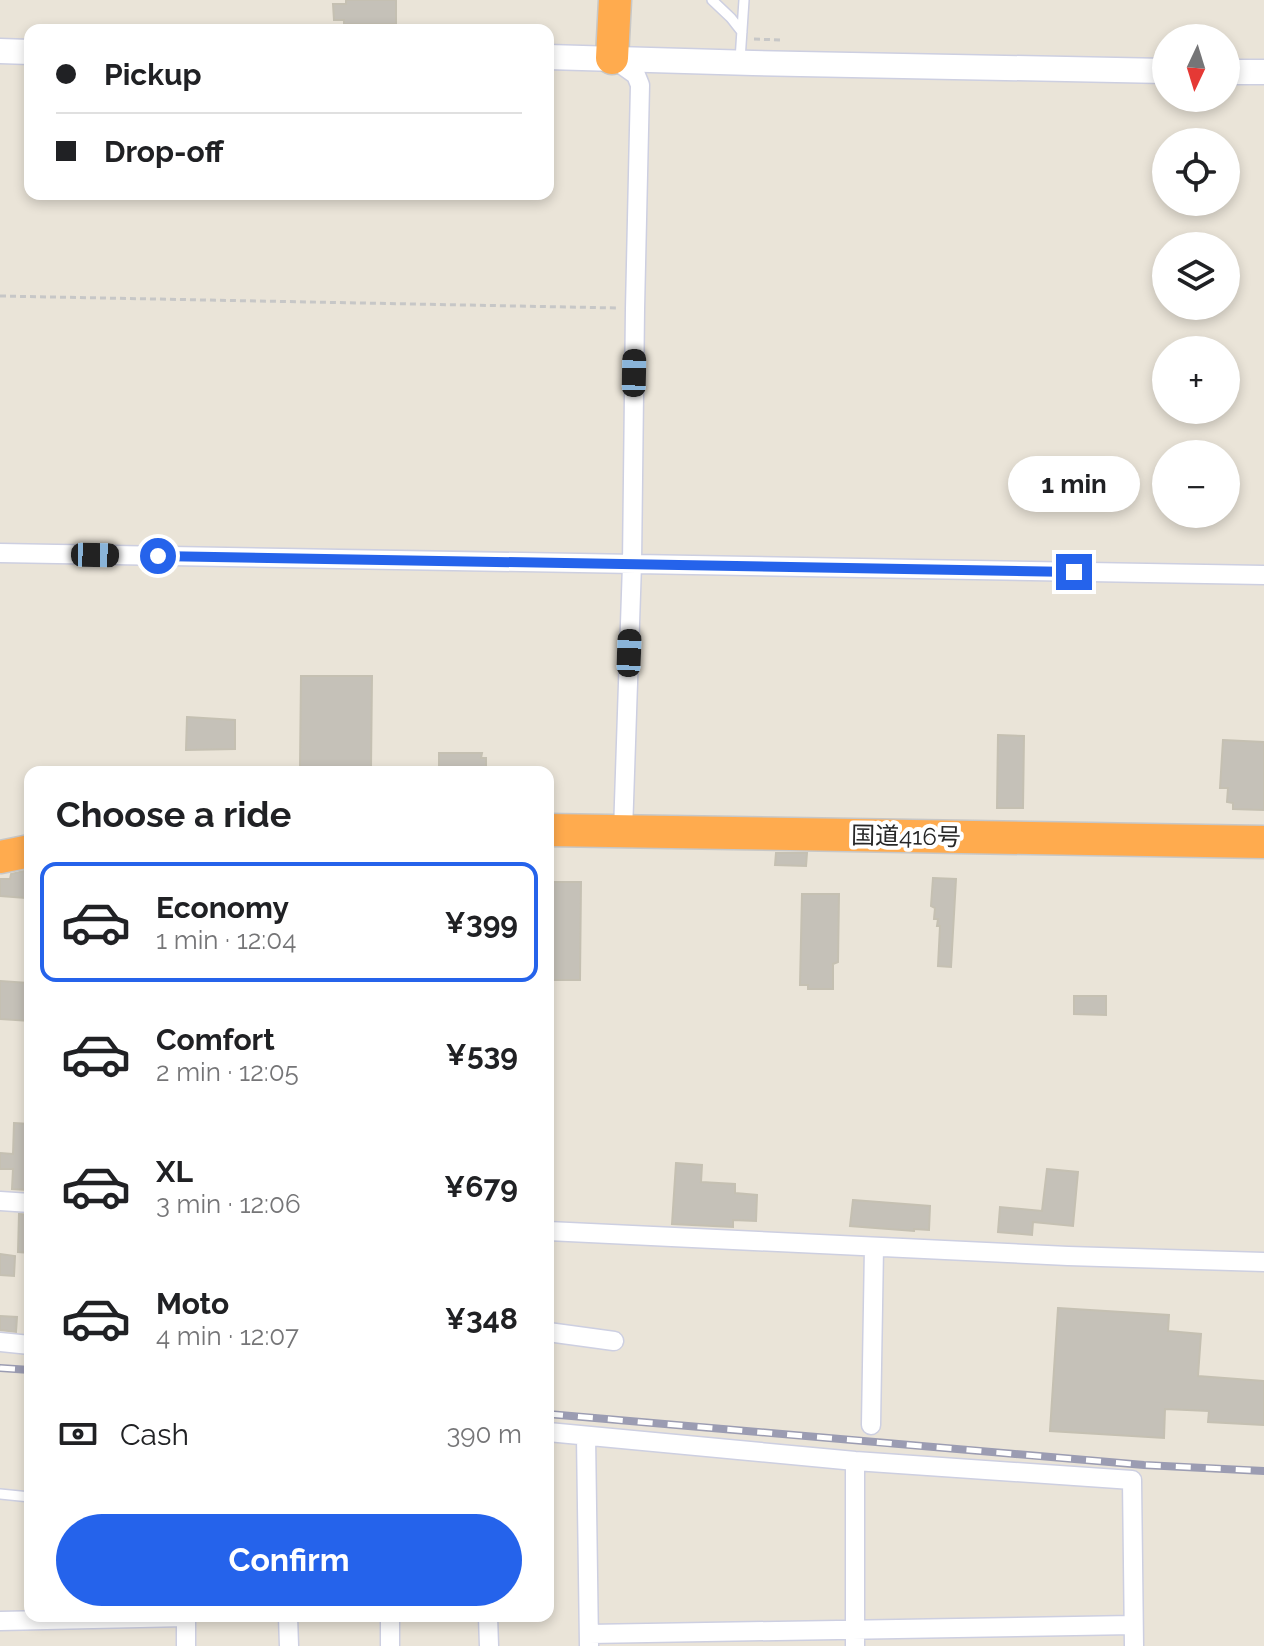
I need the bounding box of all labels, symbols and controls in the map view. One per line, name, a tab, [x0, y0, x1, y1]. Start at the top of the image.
north arrow	[1152, 24, 1240, 112]
map controls	[1152, 24, 1240, 528]
text: Pickup	[104, 57, 202, 92]
button: locate	[1152, 128, 1240, 216]
text: Drop-off	[104, 134, 224, 169]
button: layers	[1152, 232, 1240, 320]
button: +	[1152, 336, 1240, 424]
car	[622, 349, 646, 397]
button: −	[1152, 440, 1240, 528]
callout: 1 min	[1008, 456, 1140, 512]
text: 1 min	[1041, 469, 1107, 499]
route start	[140, 538, 176, 574]
car	[71, 543, 119, 567]
route end	[1056, 554, 1092, 590]
car	[616, 629, 642, 677]
text: Choose a ride	[56, 793, 291, 835]
street label: 国道416号	[851, 821, 961, 851]
icon: car	[60, 886, 132, 958]
text: Economy	[156, 890, 289, 925]
text: ¥399	[445, 905, 518, 940]
text: 1 min · 12:04	[156, 925, 296, 955]
icon: car	[60, 1018, 132, 1090]
text: Comfort	[156, 1022, 275, 1057]
text: ¥539	[446, 1037, 518, 1072]
text: 2 min · 12:05	[156, 1057, 299, 1087]
icon: car	[60, 1150, 132, 1222]
text: XL	[156, 1154, 193, 1189]
text: ¥679	[444, 1169, 518, 1204]
text: 3 min · 12:06	[156, 1189, 301, 1219]
icon: car	[60, 1282, 132, 1354]
text: Moto	[156, 1286, 229, 1321]
text: ¥348	[445, 1301, 518, 1336]
text: 4 min · 12:07	[156, 1321, 299, 1351]
icon: cash	[56, 1412, 100, 1456]
text: Cash	[120, 1417, 189, 1452]
text: 390 m	[446, 1419, 522, 1449]
button: Confirm	[56, 1514, 522, 1606]

